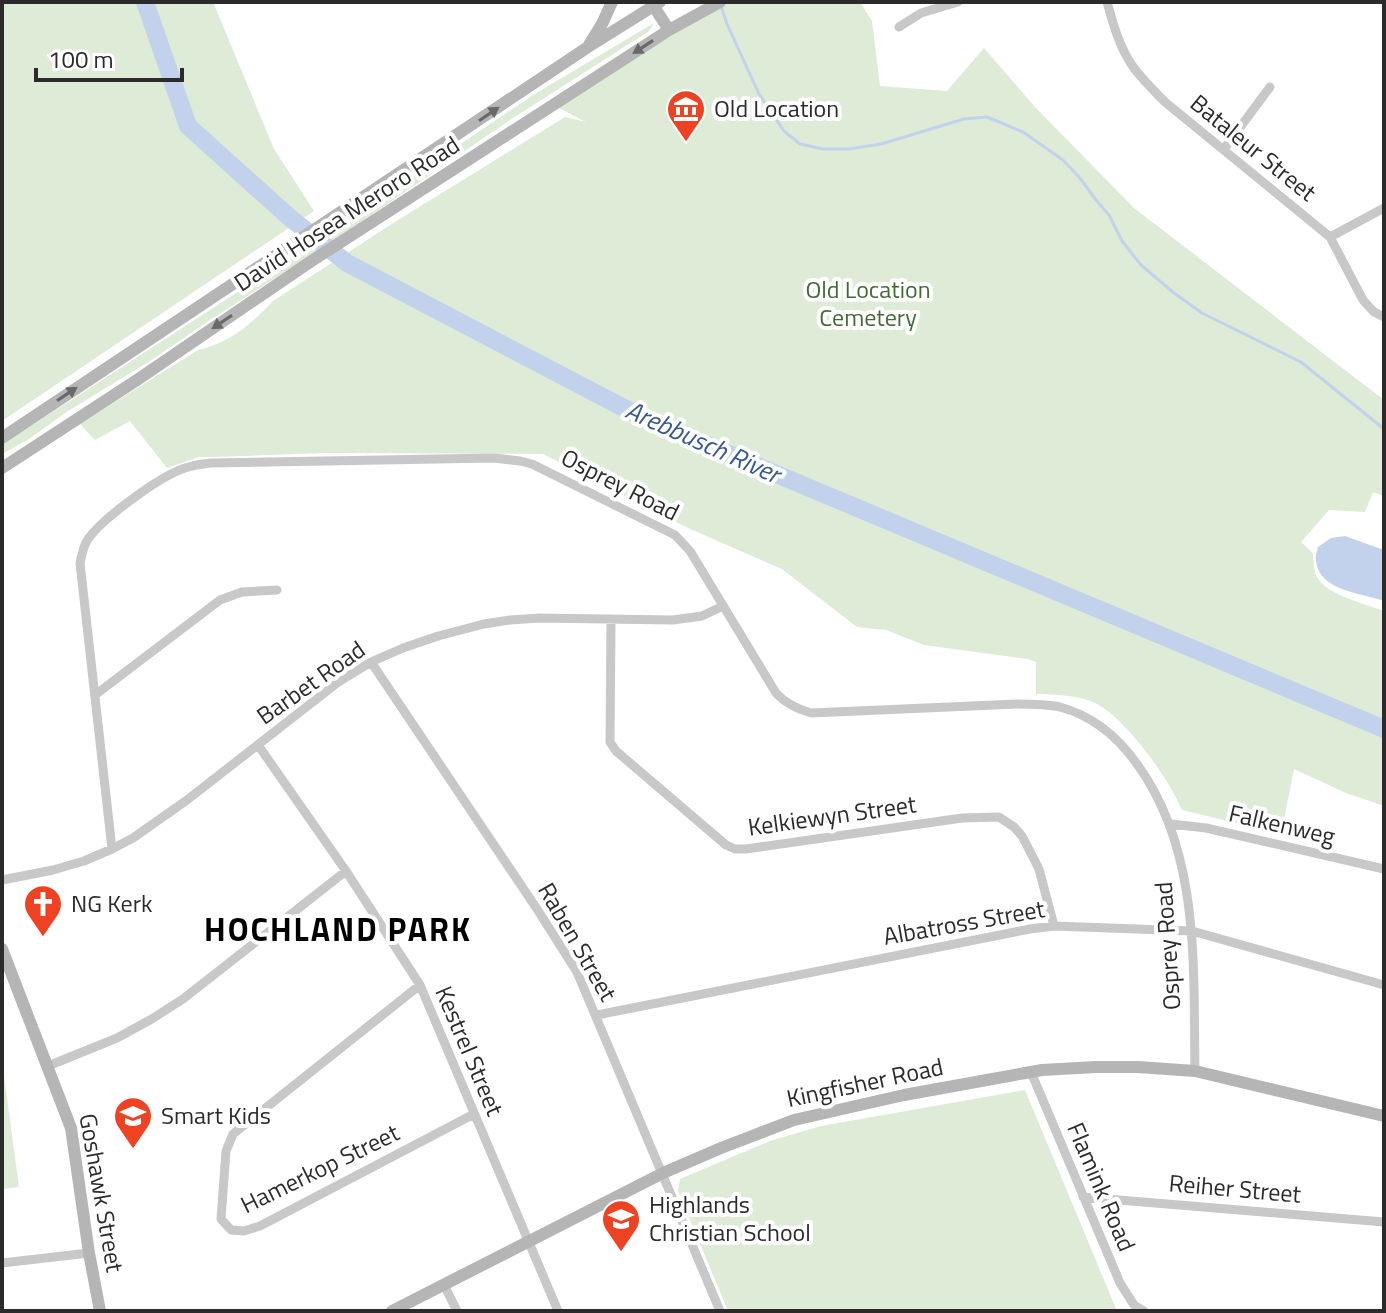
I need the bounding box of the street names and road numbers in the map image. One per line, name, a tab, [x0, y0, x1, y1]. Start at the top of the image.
street label: Bataleur Street	[1183, 85, 1325, 210]
street label: David Hosea Meroro Road	[227, 127, 466, 300]
street label: Osprey Road	[555, 439, 686, 529]
street label: Barbet Road	[249, 631, 372, 733]
street label: Kelkiewyn Street	[745, 785, 919, 845]
street label: Falkenweg	[1226, 794, 1339, 854]
street label: Raben Street	[529, 876, 627, 1008]
street label: Osprey Road	[1145, 881, 1189, 1011]
street label: Albatross Street	[880, 890, 1048, 954]
street label: Kestrel Street	[426, 980, 514, 1122]
street label: Kingfisher Road	[783, 1048, 946, 1116]
street label: Goshawk Street	[70, 1111, 134, 1276]
street label: Hamerkop Street	[234, 1114, 405, 1222]
street label: Flamink Road	[1059, 1116, 1145, 1257]
street label: Reiher Street	[1168, 1164, 1303, 1212]

